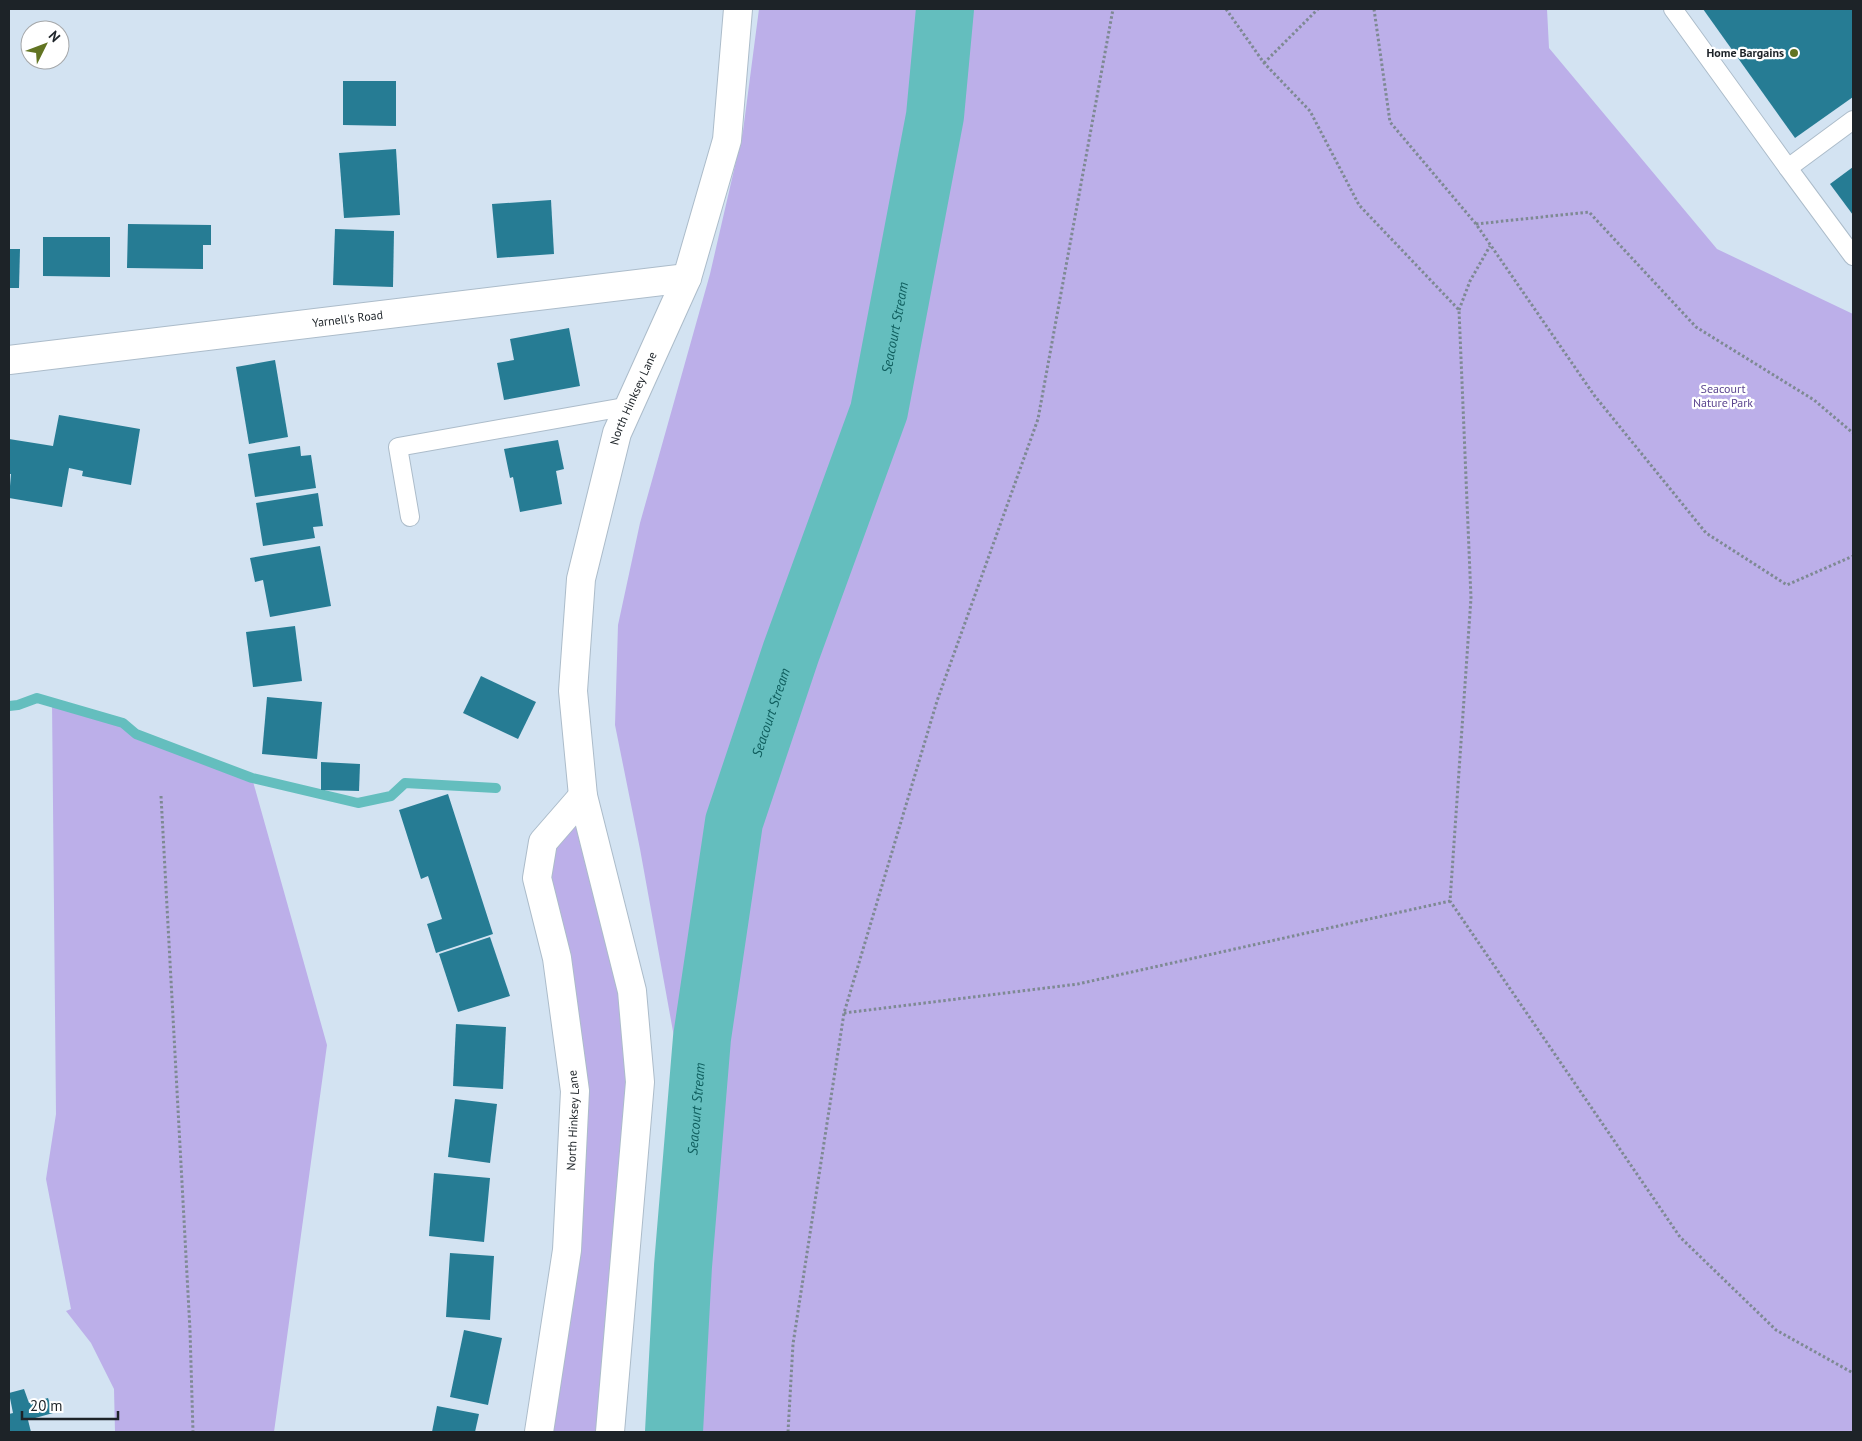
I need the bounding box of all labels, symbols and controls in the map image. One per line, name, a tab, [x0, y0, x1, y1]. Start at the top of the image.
north arrow	[20, 20, 70, 70]
text: N	[45, 27, 64, 46]
place label: Home Bargains	[1706, 45, 1784, 60]
marker: Home Bargains	[1788, 47, 1800, 59]
water label: Seacourt Stream	[877, 280, 912, 375]
street label: Yarnell's Road	[311, 307, 384, 330]
street label: North Hinksey Lane	[606, 349, 660, 446]
park label: Seacourt Nature Park	[1693, 381, 1753, 410]
water label: Seacourt Stream	[747, 665, 794, 759]
water label: Seacourt Stream	[683, 1061, 709, 1156]
street label: North Hinksey Lane	[563, 1069, 582, 1171]
scale bar	[22, 1388, 119, 1420]
text: 20 m	[30, 1396, 63, 1415]

